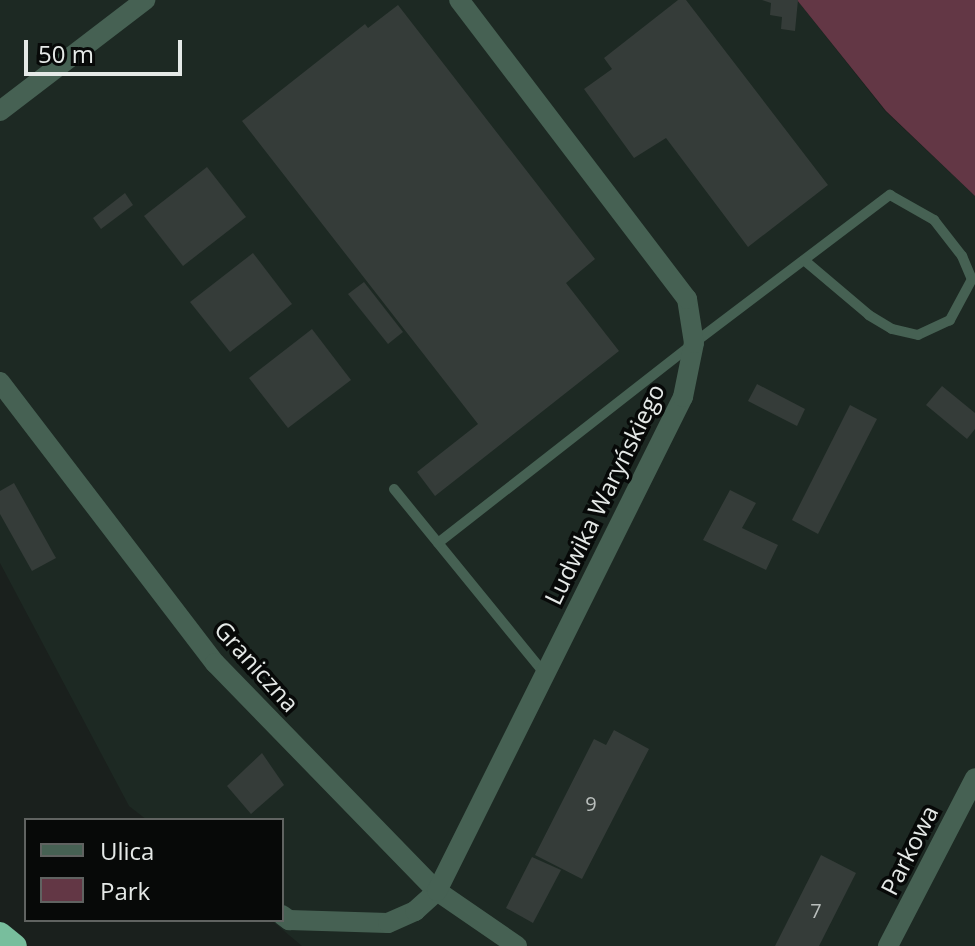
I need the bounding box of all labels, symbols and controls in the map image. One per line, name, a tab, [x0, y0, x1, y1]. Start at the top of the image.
scale bar	[28, 24, 186, 74]
text: 50 m	[38, 37, 94, 70]
street label: Ludwika Waryńskiego	[538, 379, 670, 609]
street label: Graniczna	[209, 615, 305, 717]
house number: 9	[585, 791, 597, 815]
street label: Parkowa	[874, 800, 944, 900]
legend	[24, 818, 284, 922]
text: Ulica	[100, 834, 154, 867]
text: Park	[100, 874, 150, 907]
house number: 7	[810, 898, 822, 922]

